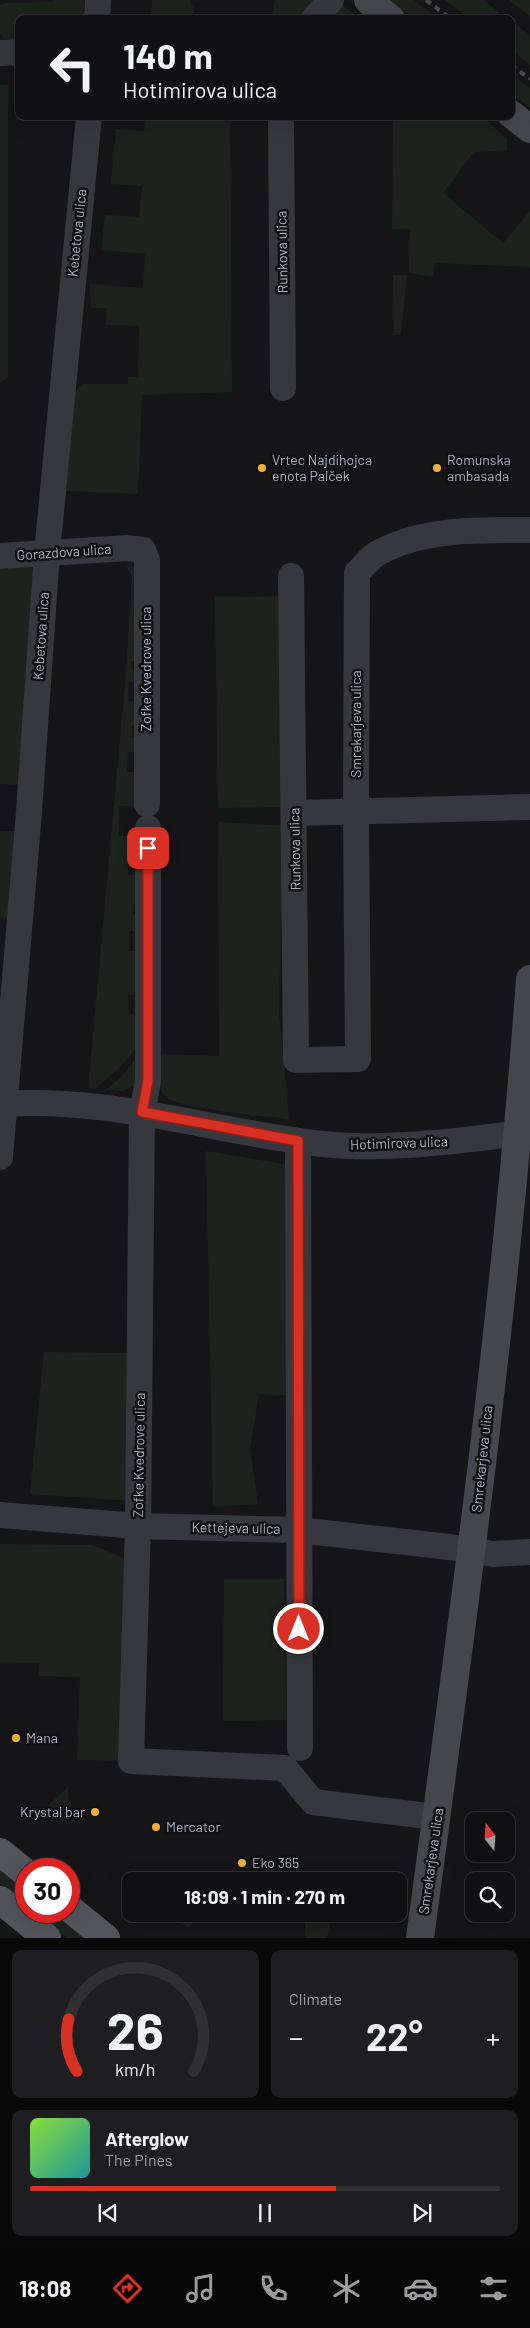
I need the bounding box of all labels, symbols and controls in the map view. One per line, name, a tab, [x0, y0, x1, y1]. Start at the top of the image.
text: 140 m	[123, 34, 213, 76]
icon: left	[40, 35, 105, 100]
text: Hotimirova ulica	[123, 76, 277, 102]
street label: Kebetova ulica	[63, 188, 90, 278]
street label: Runkova ulica	[272, 210, 291, 294]
place label: Vrtec Najdihojca enota Palček	[272, 451, 372, 484]
place label: Romunska ambasada	[447, 451, 511, 484]
marker: Vrtec Najdihojca enota Palček	[256, 462, 268, 474]
marker: Romunska ambasada	[431, 462, 443, 474]
street label: Gorazdova ulica	[16, 540, 112, 563]
street label: Kebetova ulica	[29, 591, 52, 681]
street label: Zofke Kvedrove ulica	[137, 607, 154, 731]
street label: Smrekarjeva ulica	[347, 670, 364, 778]
street label: Runkova ulica	[285, 807, 304, 891]
pin	[127, 827, 169, 869]
icon: arrive	[134, 834, 162, 862]
street label: Hotimirova ulica	[350, 1132, 448, 1153]
street label: Zofke Kvedrove ulica	[129, 1392, 148, 1518]
street label: Smrekarjeva ulica	[467, 1405, 496, 1513]
street label: Kettejeva ulica	[191, 1518, 281, 1537]
position arrow	[272, 1602, 324, 1654]
place label: Mana	[26, 1729, 58, 1746]
marker: Mana	[10, 1732, 22, 1744]
place label: Krystal bar	[20, 1803, 85, 1820]
marker: Krystal bar	[89, 1806, 101, 1818]
street label: Smrekarjeva ulica	[415, 1807, 446, 1915]
north arrow	[465, 1812, 515, 1862]
map controls	[465, 1812, 515, 1922]
place label: Mercator	[166, 1818, 221, 1835]
marker: Mercator	[150, 1821, 162, 1833]
place label: Eko 365	[252, 1854, 299, 1871]
marker: Eko 365	[236, 1857, 248, 1869]
speed limit sign: 30	[15, 1858, 80, 1923]
button: search	[465, 1872, 515, 1922]
text: 18:09 · 1 min · 270 m	[184, 1885, 345, 1908]
text: Climate	[289, 1989, 342, 2008]
text: 26	[107, 1998, 164, 2060]
text: 22°	[366, 2013, 423, 2059]
text: −	[289, 2020, 303, 2054]
text: +	[486, 2020, 500, 2054]
text: km/h	[115, 2058, 156, 2080]
text: Afterglow	[105, 2127, 189, 2150]
text: The Pines	[105, 2150, 173, 2169]
icon: previous	[94, 2199, 122, 2227]
icon: pause	[251, 2199, 279, 2227]
icon: next	[408, 2199, 436, 2227]
icon: directions	[110, 2271, 145, 2306]
icon: music	[183, 2271, 218, 2306]
icon: phone	[256, 2271, 291, 2306]
icon: climate	[329, 2271, 364, 2306]
icon: car	[403, 2271, 438, 2306]
icon: filters	[476, 2271, 511, 2306]
text: 18:08	[19, 2275, 71, 2301]

